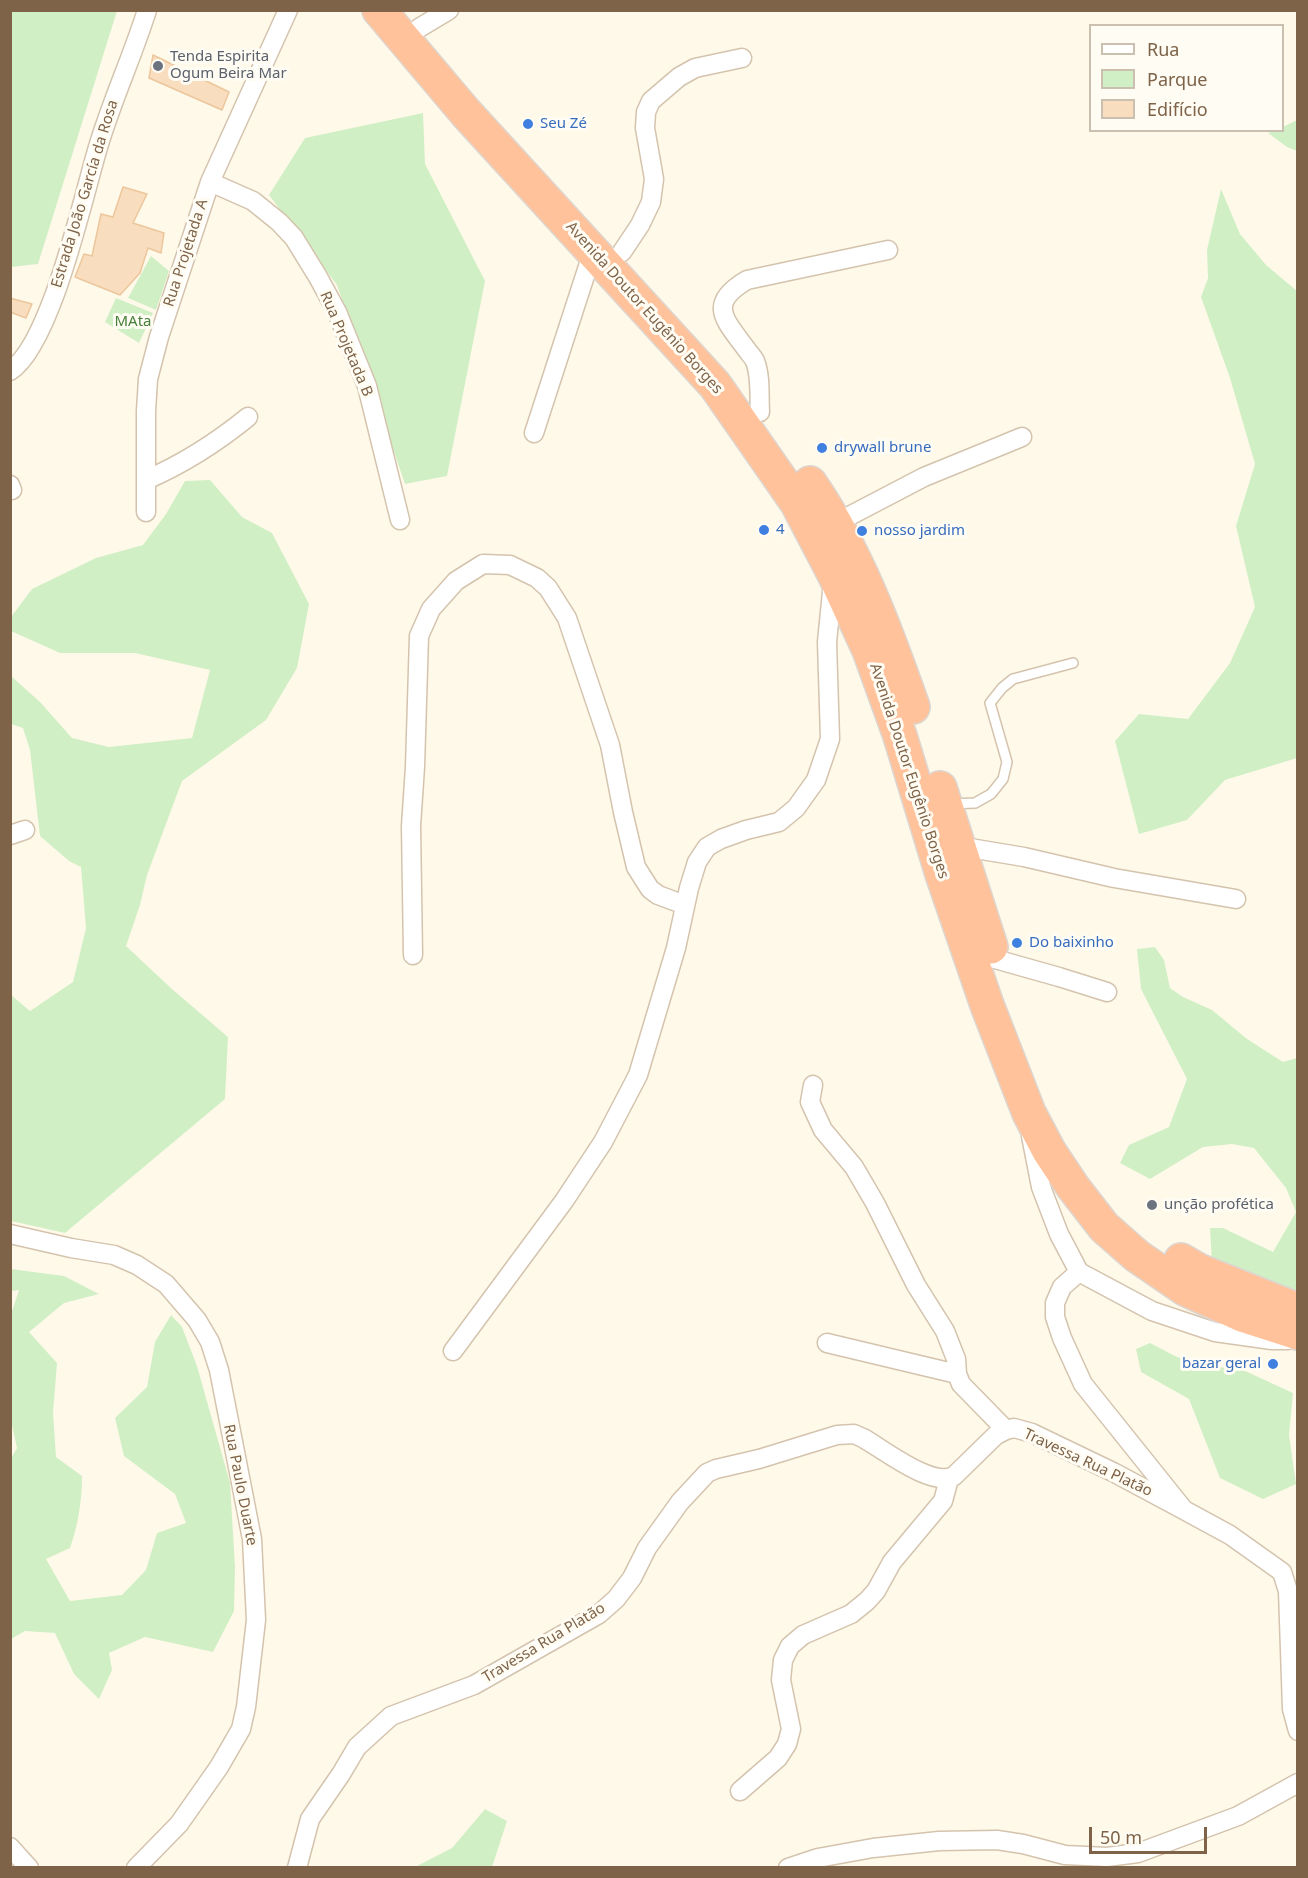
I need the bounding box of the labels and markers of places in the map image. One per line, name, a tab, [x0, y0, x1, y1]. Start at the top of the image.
place label: Tenda Espirita Ogum Beira Mar	[170, 48, 287, 83]
marker: Tenda Espirita Ogum Beira Mar	[151, 59, 165, 73]
place label: Seu Zé	[540, 115, 587, 133]
marker: Seu Zé	[521, 117, 535, 131]
place label: drywall brune	[834, 439, 931, 457]
marker: drywall brune	[815, 441, 829, 455]
place label: 4	[776, 521, 785, 539]
place label: nosso jardim	[874, 522, 965, 540]
marker: 4	[757, 523, 771, 537]
marker: nosso jardim	[855, 524, 869, 538]
place label: Do baixinho	[1029, 934, 1114, 952]
marker: Do baixinho	[1010, 936, 1024, 950]
place label: unção profética	[1164, 1196, 1274, 1214]
marker: unção profética	[1145, 1198, 1159, 1212]
place label: bazar geral	[1182, 1355, 1261, 1373]
marker: bazar geral	[1266, 1357, 1280, 1371]

